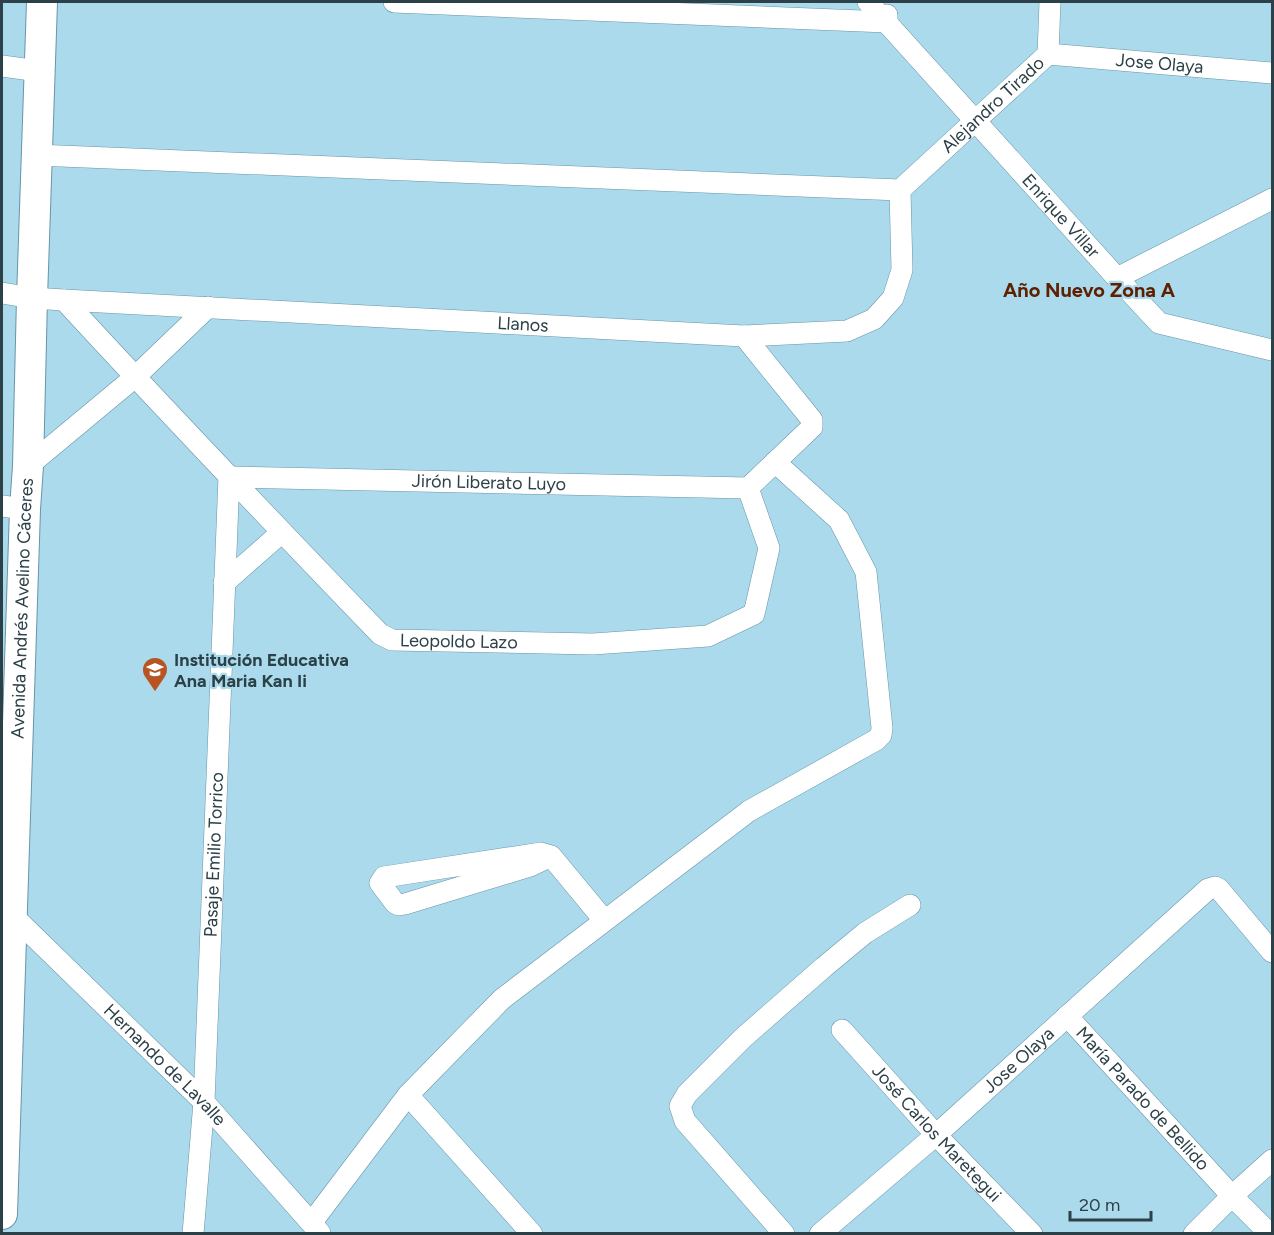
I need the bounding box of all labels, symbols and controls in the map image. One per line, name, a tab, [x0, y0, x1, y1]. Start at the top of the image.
street label: Jose Olaya	[1115, 49, 1204, 78]
street label: Alejandro Tirado	[937, 52, 1049, 158]
street label: Enrique Villar	[1017, 169, 1104, 262]
district label: Año Nuevo Zona A	[1003, 278, 1176, 302]
street label: Llanos	[497, 312, 549, 337]
street label: Jirón Liberato Luyo	[411, 470, 566, 495]
street label: Avenida Andrés Avelino Cáceres	[7, 477, 38, 739]
street label: Leopoldo Lazo	[400, 629, 518, 654]
place label: Institución Educativa Ana Maria Kan Ii	[174, 649, 349, 692]
school or university icon: Institución Educativa Ana Maria Kan Ii	[140, 655, 170, 693]
street label: Pasaje Emilio Torrico	[200, 772, 228, 938]
street label: Hernando de Lavalle	[99, 999, 231, 1130]
street label: María Parado de Bellido	[1071, 1022, 1214, 1175]
street label: Jose Olaya	[979, 1023, 1059, 1098]
street label: José Carlos Maretegui	[867, 1060, 1006, 1207]
scale bar	[1070, 1184, 1151, 1222]
text: 20 m	[1079, 1194, 1120, 1216]

